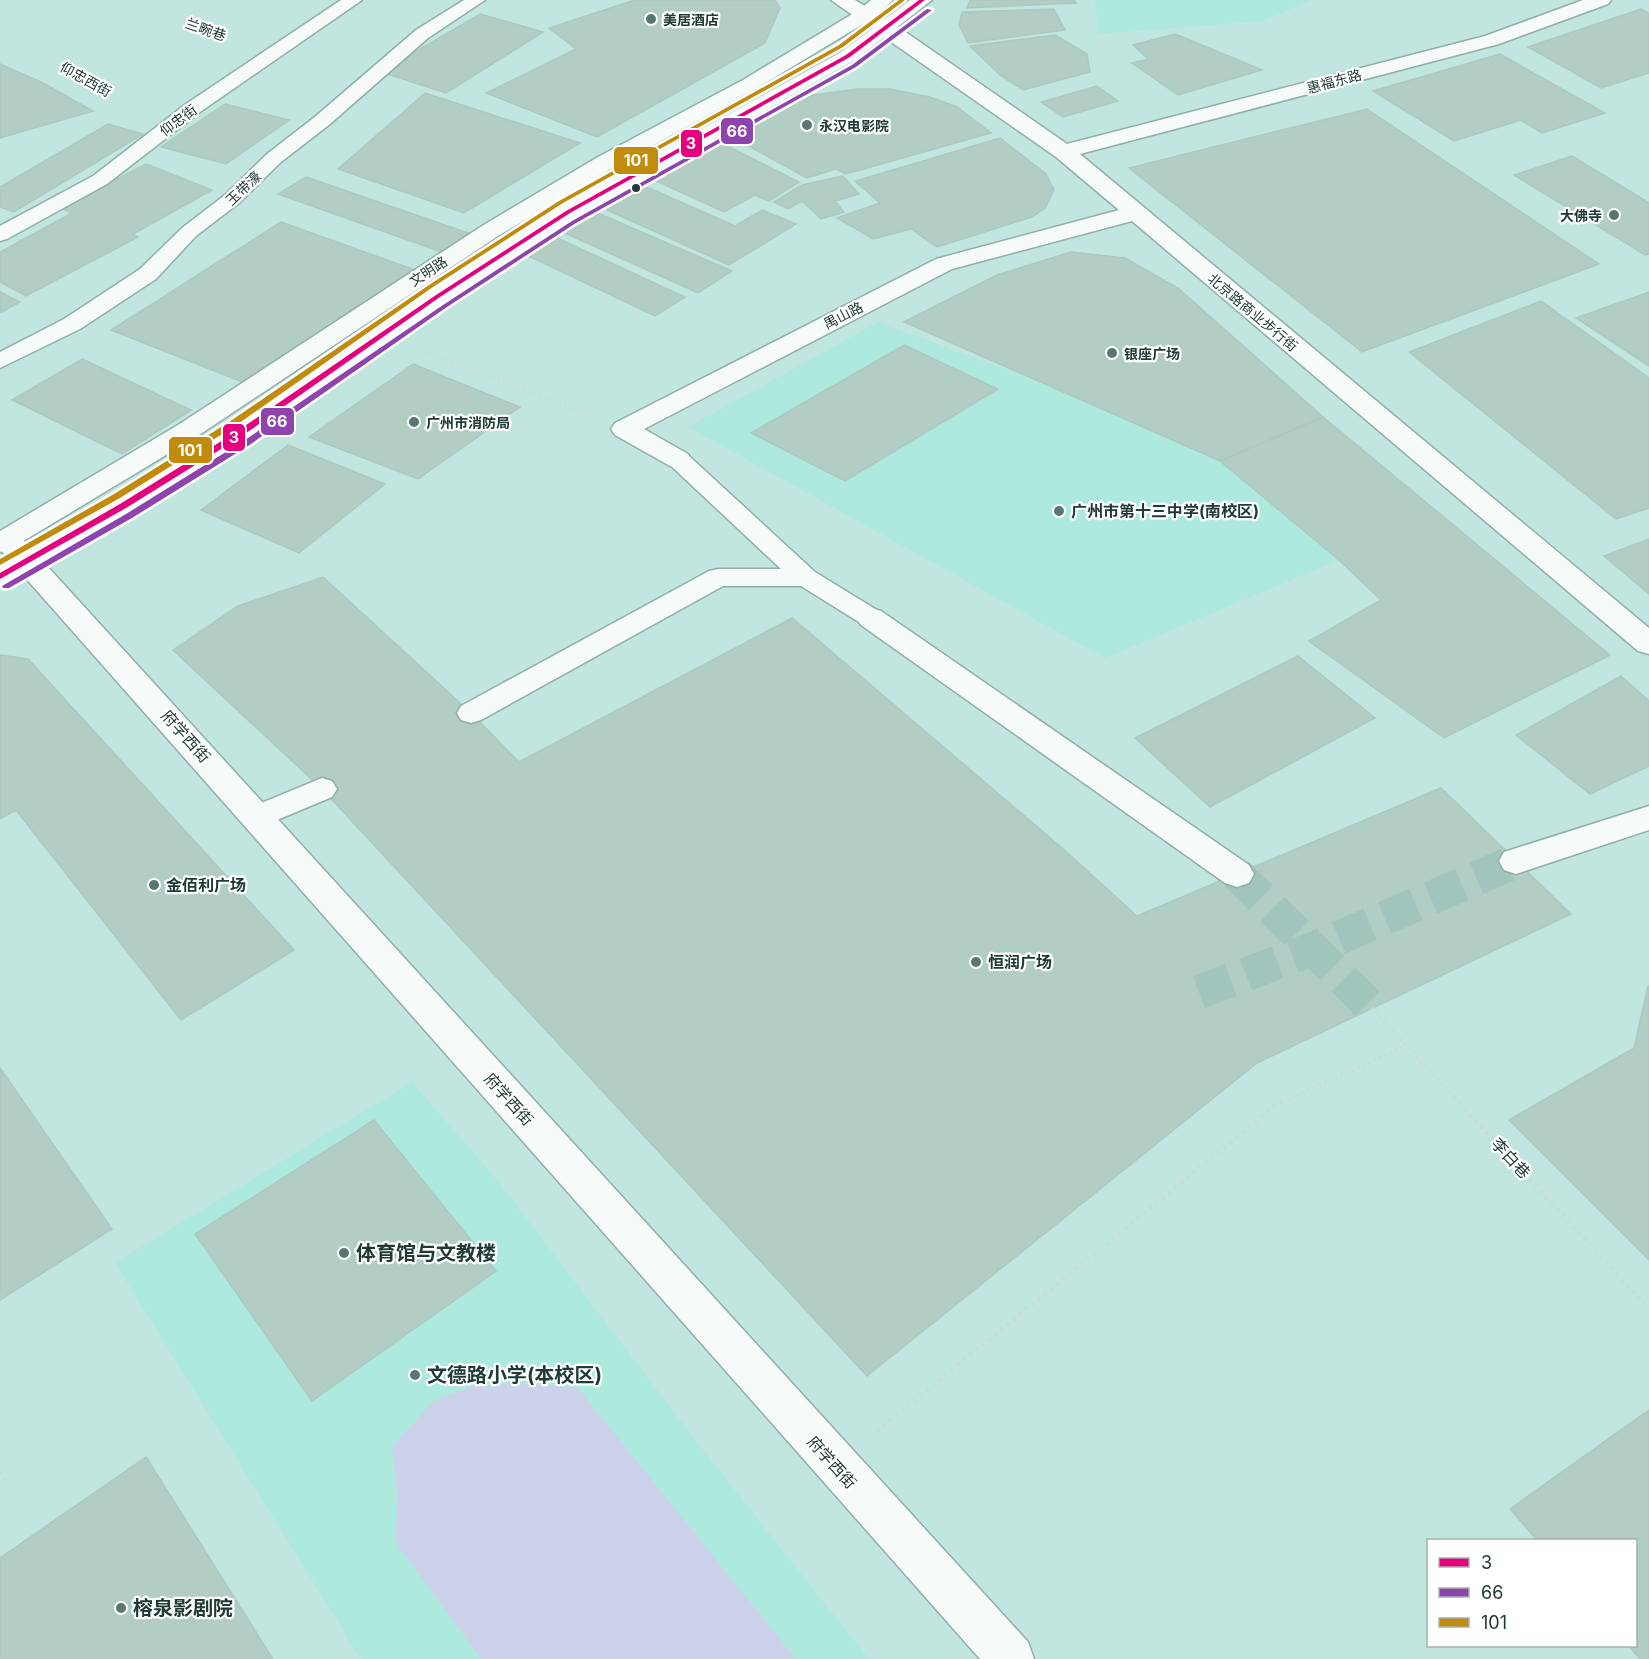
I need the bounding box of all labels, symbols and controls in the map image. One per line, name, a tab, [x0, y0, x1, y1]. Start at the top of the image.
place label: 美居酒店	[663, 11, 719, 28]
marker: 美居酒店	[644, 12, 658, 26]
street label: 兰畹巷	[183, 14, 229, 44]
street label: 仰忠西街	[57, 58, 115, 100]
street label: 惠福东路	[1305, 66, 1363, 96]
street label: 仰忠街	[156, 101, 200, 139]
line badge: 66	[720, 117, 754, 145]
place label: 永汉电影院	[819, 117, 889, 134]
marker: 永汉电影院	[800, 118, 814, 132]
text: 66	[727, 121, 747, 141]
line badge: 3	[680, 129, 703, 158]
text: 3	[686, 133, 696, 153]
line badge: 101	[613, 146, 659, 175]
text: 101	[624, 150, 648, 170]
street label: 玉带濠	[222, 167, 264, 209]
unlabelled marker	[630, 182, 642, 194]
place label: 大佛寺	[1560, 207, 1602, 224]
marker: 大佛寺	[1607, 208, 1621, 222]
street label: 文明路	[406, 252, 450, 290]
street label: 北京路商业步行街	[1205, 269, 1301, 355]
street label: 禺山路	[820, 298, 866, 332]
place label: 银座广场	[1124, 345, 1180, 362]
marker: 银座广场	[1105, 346, 1119, 360]
line badge: 66	[260, 407, 295, 436]
text: 66	[267, 411, 287, 431]
place label: 广州市消防局	[426, 414, 510, 431]
marker: 广州市消防局	[407, 415, 421, 429]
line badge: 3	[222, 423, 246, 452]
text: 3	[229, 427, 239, 447]
line badge: 101	[168, 436, 213, 464]
text: 101	[178, 440, 202, 460]
place label: 广州市第十三中学(南校区)	[1071, 501, 1259, 521]
marker: 广州市第十三中学(南校区)	[1052, 504, 1066, 518]
street label: 府学西街	[157, 706, 215, 766]
place label: 金佰利广场	[166, 875, 246, 895]
marker: 金佰利广场	[147, 878, 161, 892]
place label: 恒润广场	[988, 952, 1052, 972]
marker: 恒润广场	[969, 955, 983, 969]
street label: 府学西街	[480, 1069, 538, 1129]
street label: 李白巷	[1487, 1134, 1535, 1182]
place label: 体育馆与文教楼	[356, 1241, 496, 1265]
marker: 体育馆与文教楼	[337, 1246, 351, 1260]
place label: 文德路小学(本校区)	[427, 1363, 602, 1387]
marker: 文德路小学(本校区)	[408, 1368, 422, 1382]
street label: 府学西街	[803, 1432, 861, 1492]
legend	[1427, 1539, 1637, 1647]
text: 3	[1481, 1552, 1492, 1573]
text: 66	[1481, 1582, 1503, 1603]
place label: 榕泉影剧院	[133, 1596, 233, 1620]
marker: 榕泉影剧院	[114, 1601, 128, 1615]
text: 101	[1481, 1612, 1507, 1633]

